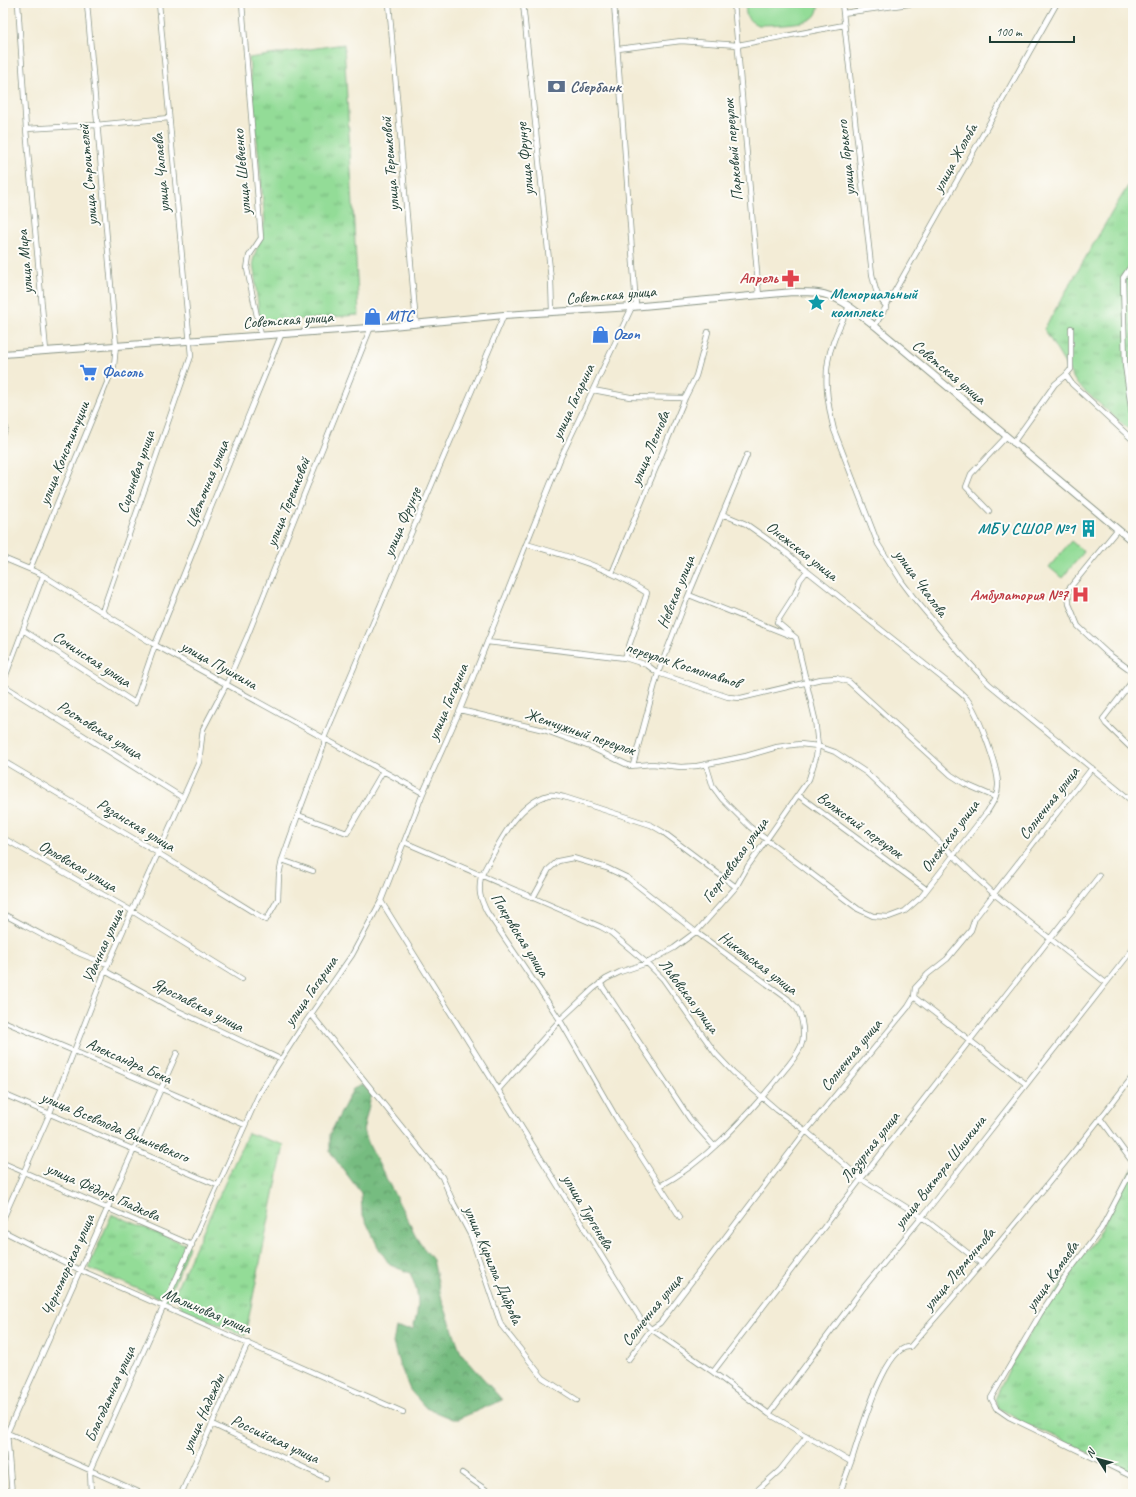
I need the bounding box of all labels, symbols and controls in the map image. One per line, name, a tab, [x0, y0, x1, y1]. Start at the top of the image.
scale bar	[990, 18, 1074, 44]
text: 100 m	[996, 24, 1023, 40]
bank icon: Сбербанк	[547, 77, 567, 97]
place label: Сбербанк	[570, 77, 623, 97]
street label: Парковый переулок	[718, 96, 747, 202]
street label: улица Терешковой	[376, 115, 404, 213]
street label: улица Горького	[832, 118, 860, 198]
street label: улица Жолоба	[927, 119, 983, 197]
street label: улица Фрунзе	[511, 120, 539, 197]
street label: улица Строителей	[73, 122, 102, 228]
street label: улица Шевченко	[228, 127, 256, 216]
street label: улица Чапаева	[147, 132, 175, 214]
street label: улица Мира	[12, 228, 38, 296]
place label: Апрель	[740, 268, 779, 288]
pharmacy icon: Апрель	[781, 268, 801, 288]
street label: Советская улица	[565, 281, 658, 309]
place label: Мемориальный комплекс	[830, 284, 918, 322]
place icon: Мемориальный комплекс	[807, 293, 827, 313]
shop icon: МТС	[363, 306, 383, 326]
place label: МТС	[386, 306, 415, 326]
street label: Советская улица	[242, 307, 335, 333]
shop icon: Ozon	[590, 324, 610, 344]
place label: Ozon	[613, 324, 640, 344]
street label: Советская улица	[908, 335, 991, 409]
street label: улица Гагарина	[546, 360, 600, 444]
supermarket icon: Фасоль	[79, 362, 99, 382]
place label: Фасоль	[102, 362, 144, 382]
street label: улица Конституции	[34, 397, 94, 509]
street label: улица Леонова	[625, 407, 675, 489]
street label: Сиреневая улица	[112, 426, 160, 516]
street label: Цветочная улица	[180, 436, 234, 531]
street label: улица Терешковой	[261, 453, 315, 551]
street label: улица Фрунзе	[378, 483, 426, 561]
street label: Онежская улица	[762, 517, 843, 586]
place label: МБУ СШОР №1	[978, 519, 1077, 539]
building icon: МБУ СШОР №1	[1078, 519, 1098, 539]
street label: улица Чкалова	[889, 545, 953, 622]
street label: Невская улица	[652, 551, 700, 631]
place label: Амбулатория №7	[970, 585, 1070, 605]
hospital icon: Амбулатория №7	[1071, 585, 1091, 605]
street label: Сочинская улица	[49, 626, 136, 692]
street label: улица Пушкина	[176, 635, 262, 695]
street label: переулок Космонавтов	[623, 637, 747, 694]
street label: улица Гагарина	[423, 660, 473, 744]
street label: Ростовская улица	[54, 696, 147, 765]
street label: Жемчужный переулок	[522, 704, 640, 761]
street label: Солнечная улица	[1014, 762, 1084, 844]
street label: Волжский переулок	[813, 787, 909, 864]
street label: Рязанская улица	[93, 794, 180, 857]
street label: Онежская улица	[916, 795, 985, 876]
street label: Георгиевская улица	[697, 812, 773, 906]
street label: Орловская улица	[35, 836, 122, 897]
street label: Покровская улица	[486, 889, 554, 981]
street label: Удачная улица	[78, 904, 129, 986]
street label: Никольская улица	[715, 927, 802, 1000]
street label: улица Гагарина	[279, 951, 343, 1031]
street label: Львовская улица	[655, 955, 724, 1038]
street label: Ярославская улица	[149, 973, 248, 1037]
street label: Солнечная улица	[816, 1014, 887, 1095]
street label: Александра Бека	[83, 1033, 176, 1089]
street label: улица Всеволода Вишневского	[37, 1086, 194, 1168]
street label: Лазурная улица	[836, 1107, 905, 1187]
street label: улица Виктора Шишкина	[889, 1110, 991, 1233]
street label: улица Фёдора Гладкова	[42, 1158, 164, 1227]
street label: улица Тургенева	[557, 1169, 619, 1255]
street label: улица Кирилла Диброва	[459, 1202, 528, 1329]
street label: Черноморская улица	[37, 1210, 100, 1319]
street label: улица Лермонтова	[918, 1223, 1000, 1315]
street label: улица Камаева	[1020, 1236, 1084, 1316]
street label: Солнечная улица	[617, 1269, 688, 1350]
street label: Малиновая улица	[160, 1283, 256, 1339]
street label: Благодатная улица	[80, 1342, 141, 1445]
street label: улица Надежды	[177, 1370, 230, 1456]
street label: Российская улица	[228, 1410, 324, 1469]
north arrow	[1078, 1439, 1118, 1479]
text: N	[1082, 1444, 1099, 1460]

